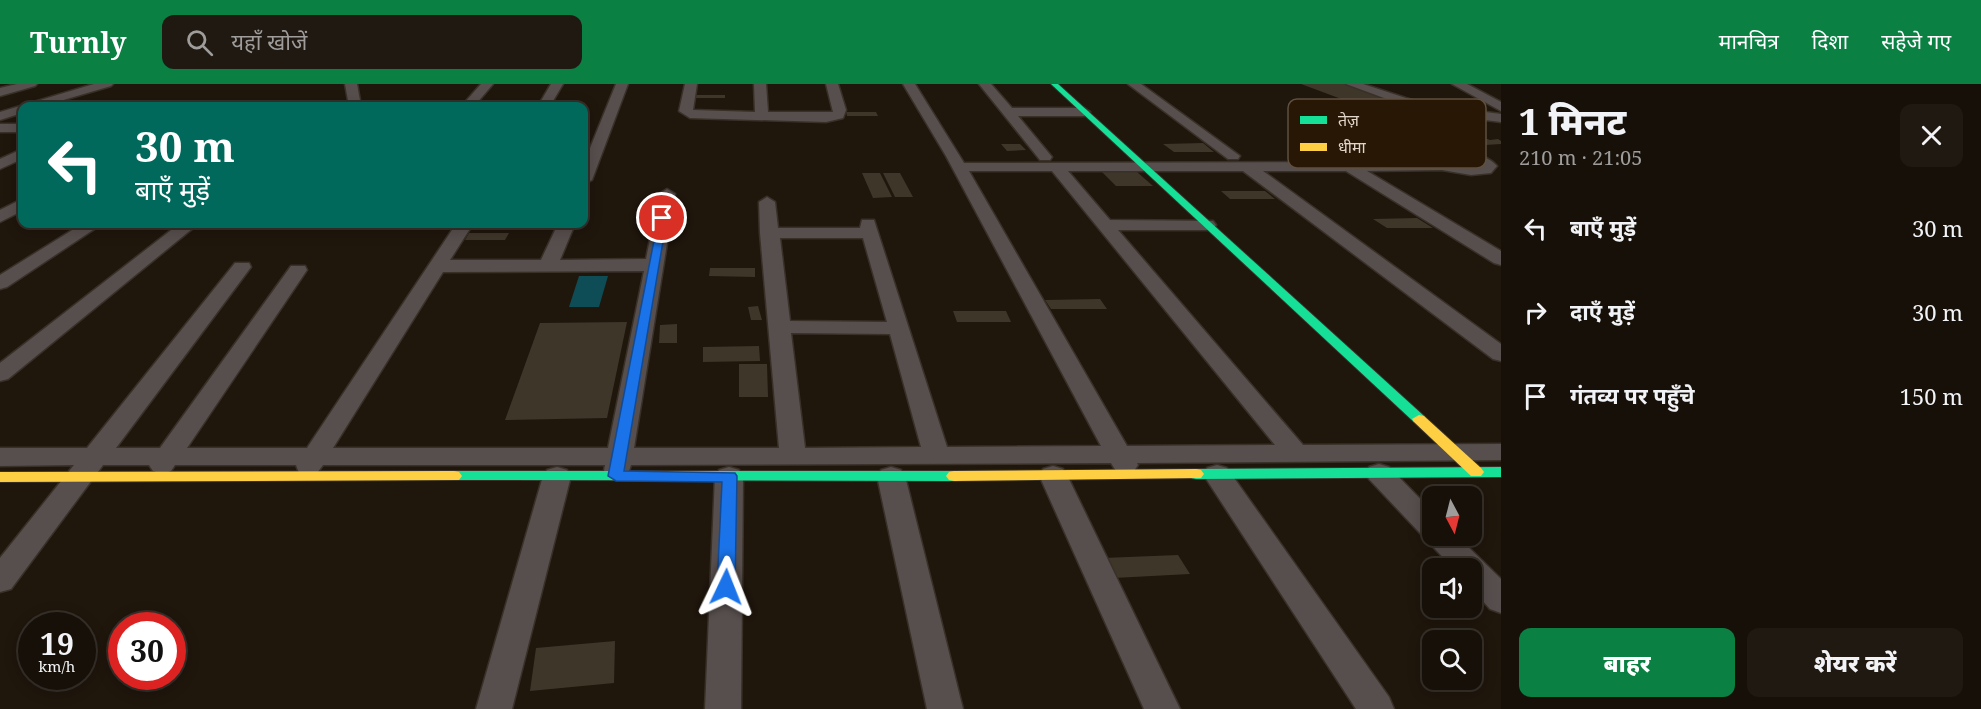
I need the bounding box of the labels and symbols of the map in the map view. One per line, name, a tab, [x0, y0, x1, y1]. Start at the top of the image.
legend	[1288, 99, 1486, 168]
text: तेज़	[1338, 109, 1360, 131]
text: धीमा	[1338, 136, 1367, 158]
pin	[636, 192, 687, 243]
north arrow	[1422, 486, 1482, 546]
position arrow	[694, 555, 758, 619]
speed limit sign: 30	[108, 612, 186, 690]

